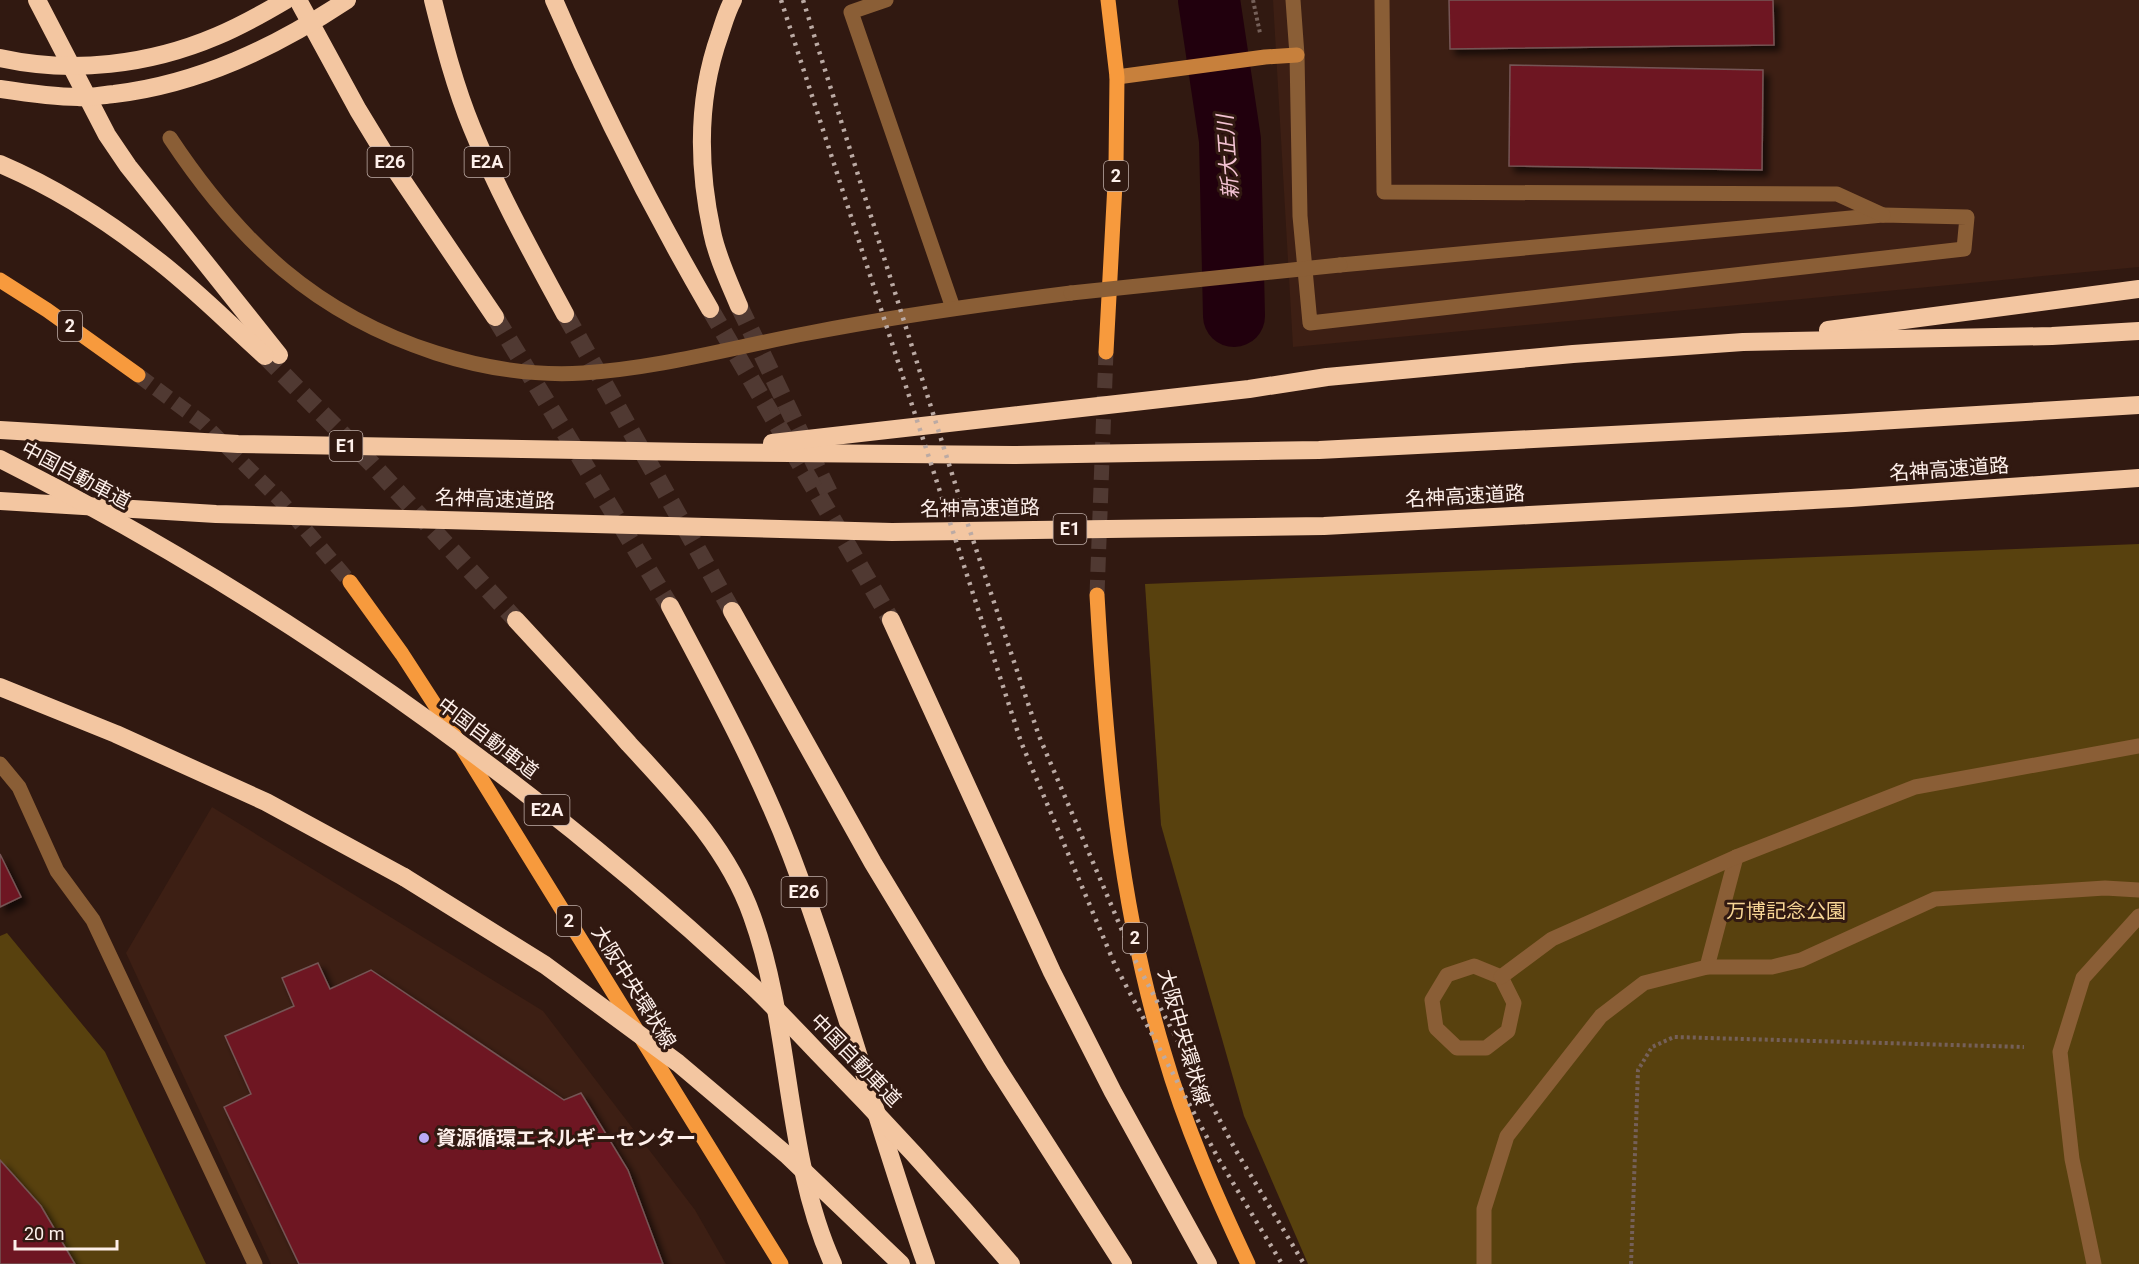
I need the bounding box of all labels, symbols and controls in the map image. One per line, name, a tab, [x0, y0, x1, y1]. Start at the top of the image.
water label: 新大正川	[1213, 112, 1243, 200]
road number: E26	[368, 147, 412, 177]
road number: E2A	[464, 147, 510, 177]
road number: 2	[1104, 161, 1128, 191]
road number: 2	[58, 311, 82, 341]
road number: E1	[330, 431, 362, 461]
street label: 中国自動車道	[17, 436, 135, 514]
street label: 名神高速道路	[1888, 453, 2010, 485]
street label: 名神高速道路	[1404, 481, 1526, 511]
street label: 名神高速道路	[435, 485, 555, 513]
street label: 名神高速道路	[920, 495, 1040, 521]
road number: E1	[1054, 514, 1086, 544]
street label: 中国自動車道	[433, 692, 543, 784]
road number: E2A	[524, 795, 570, 825]
road number: E26	[782, 877, 826, 907]
park label: 万博記念公園	[1726, 899, 1846, 923]
road number: 2	[557, 906, 581, 936]
street label: 大阪中央環状線	[587, 921, 681, 1053]
road number: 2	[1123, 923, 1147, 953]
street label: 大阪中央環状線	[1153, 966, 1215, 1108]
street label: 中国自動車道	[806, 1009, 906, 1111]
place label: 資源循環エネルギーセンター	[436, 1126, 696, 1150]
marker: 資源循環エネルギーセンター	[417, 1131, 431, 1145]
scale bar	[15, 1213, 117, 1251]
text: 20 m	[24, 1223, 64, 1244]

